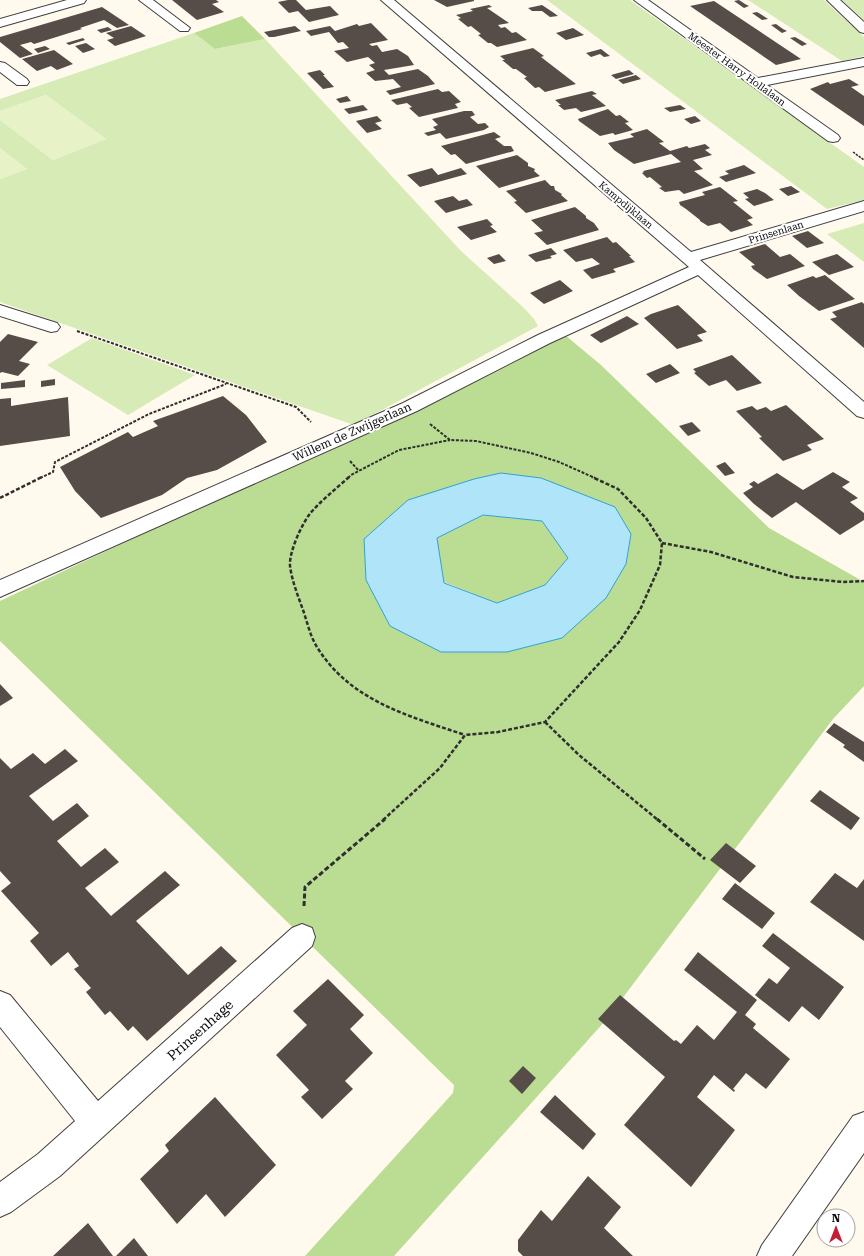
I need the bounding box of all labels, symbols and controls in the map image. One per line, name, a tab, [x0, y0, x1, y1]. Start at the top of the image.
street label: Meester Harry Hollalaan	[686, 30, 788, 108]
street label: Kampdijklaan	[597, 179, 656, 231]
street label: Prinsenlaan	[747, 218, 805, 246]
street label: Willem de Zwijgerlaan	[290, 399, 414, 465]
street label: Prinsenhage	[164, 996, 237, 1064]
north arrow	[816, 1208, 856, 1248]
text: N	[832, 1212, 841, 1225]

